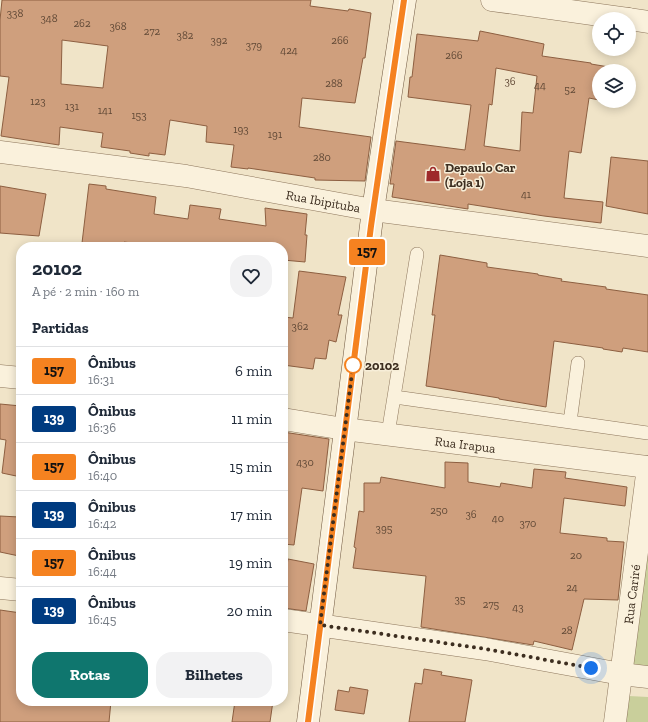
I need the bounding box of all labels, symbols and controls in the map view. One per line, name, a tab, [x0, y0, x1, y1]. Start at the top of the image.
house number: 338	[7, 7, 23, 20]
house number: 348	[40, 12, 58, 25]
map controls	[592, 12, 636, 108]
button: locate	[592, 12, 636, 56]
house number: 262	[73, 17, 91, 30]
house number: 368	[109, 20, 127, 33]
house number: 272	[144, 25, 161, 38]
house number: 382	[177, 29, 194, 42]
house number: 392	[211, 34, 228, 47]
house number: 266	[331, 34, 349, 47]
house number: 379	[246, 39, 262, 52]
house number: 424	[280, 44, 298, 57]
house number: 266	[445, 49, 463, 62]
button: layers	[592, 64, 636, 108]
house number: 36	[504, 75, 516, 88]
house number: 288	[325, 77, 343, 90]
house number: 44	[534, 79, 546, 92]
house number: 52	[564, 83, 576, 96]
house number: 123	[30, 95, 46, 108]
house number: 131	[65, 100, 80, 113]
house number: 141	[98, 104, 113, 117]
house number: 153	[131, 109, 147, 122]
house number: 193	[233, 123, 249, 136]
house number: 191	[268, 128, 283, 141]
house number: 280	[313, 151, 331, 164]
place label: Depaulo Car (Loja 1)	[445, 160, 516, 191]
shop icon: Depaulo Car (Loja 1)	[424, 165, 442, 183]
street label: Rua Ibipituba	[285, 187, 362, 216]
house number: 41	[521, 188, 532, 201]
line badge: 157	[344, 239, 390, 265]
text: 157	[357, 243, 377, 260]
button: heart	[230, 255, 272, 297]
text: 20102	[32, 257, 82, 280]
text: A pé · 2 min · 160 m	[32, 284, 139, 299]
text: Partidas	[32, 319, 89, 337]
house number: 362	[292, 320, 309, 333]
text: Ônibus	[88, 354, 136, 372]
marker: 20102	[344, 356, 362, 374]
place label: 20102	[365, 358, 399, 373]
text: 157	[44, 362, 64, 379]
text: 6 min	[235, 362, 272, 380]
text: 16:31	[88, 372, 114, 387]
text: Ônibus	[88, 402, 136, 420]
text: 139	[44, 410, 64, 427]
text: 11 min	[231, 410, 272, 428]
text: 16:36	[88, 420, 116, 435]
street label: Rua Irapua	[434, 433, 497, 456]
text: Ônibus	[88, 450, 136, 468]
house number: 430	[296, 456, 314, 469]
text: 157	[44, 458, 64, 475]
text: 15 min	[229, 458, 272, 476]
text: 16:40	[88, 468, 117, 483]
text: Ônibus	[88, 498, 136, 516]
house number: 250	[430, 504, 448, 517]
text: 139	[44, 506, 64, 523]
text: 17 min	[230, 506, 272, 524]
house number: 36	[465, 508, 477, 521]
house number: 40	[492, 512, 504, 525]
text: 16:42	[88, 516, 117, 531]
house number: 370	[520, 517, 536, 530]
house number: 395	[376, 522, 393, 535]
text: Ônibus	[88, 546, 136, 564]
house number: 20	[570, 549, 582, 562]
text: 157	[44, 554, 64, 571]
text: 19 min	[229, 554, 272, 572]
street label: Rua Cariré	[621, 563, 643, 625]
text: 16:44	[88, 564, 117, 579]
house number: 24	[566, 581, 578, 594]
house number: 35	[454, 593, 466, 606]
text: Ônibus	[88, 594, 136, 612]
house number: 275	[483, 598, 500, 611]
house number: 43	[512, 601, 524, 614]
text: 139	[44, 602, 64, 619]
text: 20 min	[226, 602, 272, 620]
text: 16:45	[88, 612, 116, 627]
house number: 28	[561, 624, 573, 637]
button: Rotas	[32, 652, 148, 698]
button: Bilhetes	[156, 652, 272, 698]
your location	[581, 658, 601, 678]

